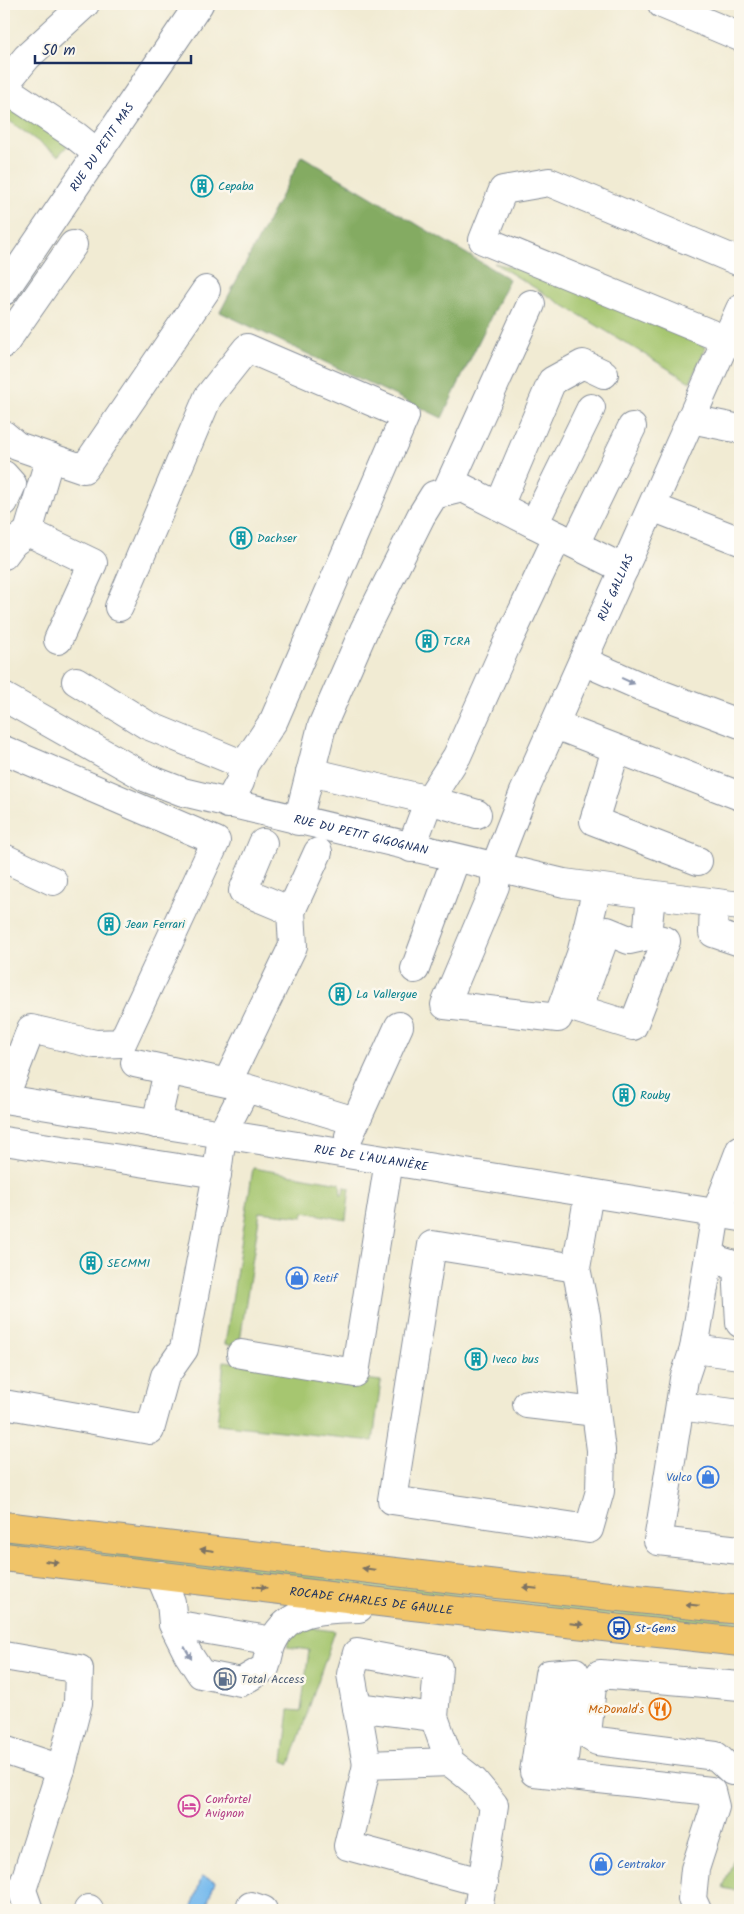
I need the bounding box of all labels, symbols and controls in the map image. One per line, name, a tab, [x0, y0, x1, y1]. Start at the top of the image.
scale bar	[35, 32, 191, 64]
text: 50 m	[42, 39, 76, 63]
street label: RUE DU PETIT MAS	[65, 98, 139, 195]
building icon: Cepaba	[190, 174, 214, 198]
place label: Cepaba	[218, 177, 254, 196]
building icon: Dachser	[229, 526, 253, 550]
place label: Dachser	[257, 529, 298, 548]
street label: RUE GALLIAS	[592, 551, 639, 624]
building icon: TCRA	[415, 629, 439, 653]
place label: TCRA	[443, 632, 471, 651]
one-way arrow	[621, 677, 635, 685]
street label: RUE DU PETIT GIGOGNAN	[292, 809, 430, 860]
building icon: Jean Ferrari	[97, 912, 121, 936]
place label: Jean Ferrari	[125, 915, 186, 934]
building icon: La Vallergue	[328, 982, 352, 1006]
place label: La Vallergue	[356, 985, 418, 1004]
building icon: Rouby	[612, 1083, 636, 1107]
place label: Rouby	[640, 1086, 671, 1105]
street label: RUE DE L'AULANIÈRE	[313, 1139, 431, 1177]
building icon: SECMMI	[79, 1251, 103, 1275]
place label: SECMMI	[107, 1254, 151, 1273]
shop icon: Retif	[285, 1266, 309, 1290]
place label: Retif	[313, 1269, 339, 1288]
building icon: Iveco bus	[464, 1347, 488, 1371]
place label: Iveco bus	[492, 1350, 539, 1369]
shop icon: Vulco	[696, 1465, 720, 1489]
place label: Vulco	[666, 1468, 692, 1487]
one-way arrow	[199, 1546, 215, 1554]
one-way arrow	[44, 1558, 60, 1566]
one-way arrow	[360, 1565, 376, 1573]
street label: ROCADE CHARLES DE GAULLE	[289, 1582, 455, 1620]
one-way arrow	[252, 1583, 268, 1591]
one-way arrow	[522, 1584, 538, 1592]
one-way arrow	[683, 1601, 699, 1609]
bus stop icon: St-Gens	[607, 1616, 631, 1640]
place label: St-Gens	[635, 1619, 676, 1638]
one-way arrow	[569, 1620, 585, 1628]
one-way arrow	[184, 1645, 192, 1660]
fuel station icon: Total Access	[213, 1667, 237, 1691]
place label: Total Access	[241, 1670, 304, 1689]
restaurant icon: McDonald's	[648, 1697, 672, 1721]
place label: McDonald's	[588, 1700, 644, 1719]
place label: Confortel Avignon	[205, 1790, 251, 1823]
hotel icon: Confortel Avignon	[177, 1794, 201, 1818]
shop icon: Centrakor	[589, 1852, 613, 1876]
place label: Centrakor	[617, 1855, 666, 1874]

